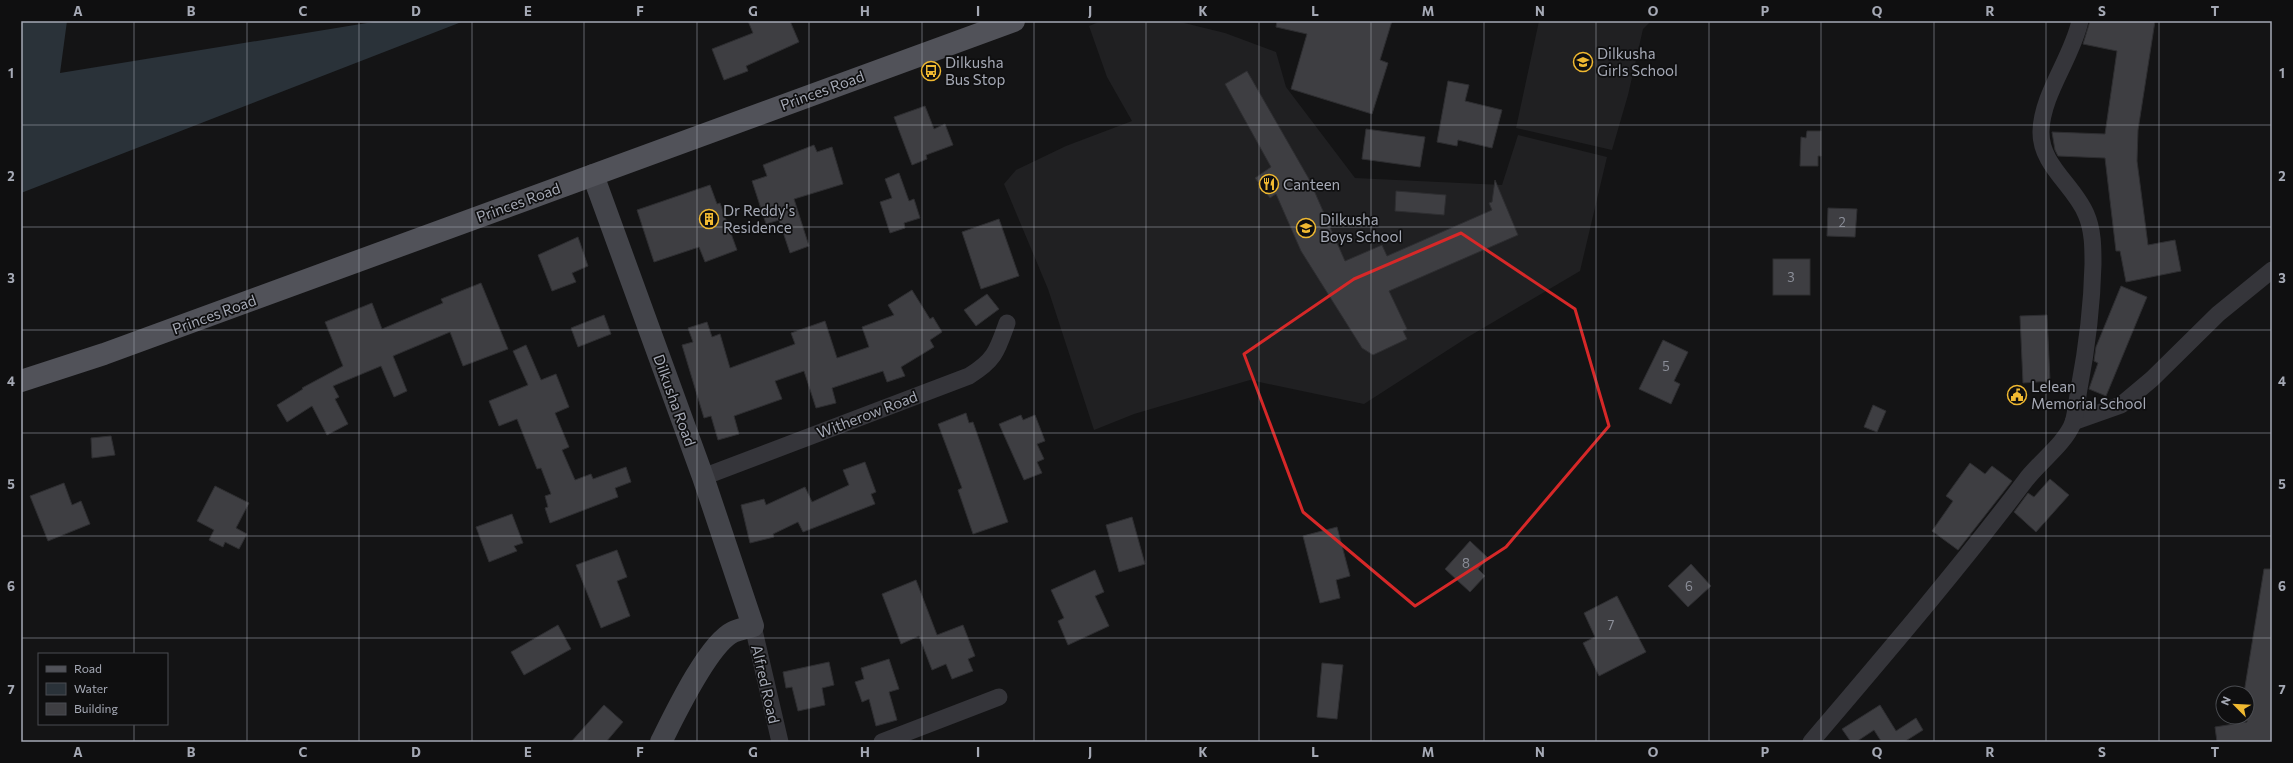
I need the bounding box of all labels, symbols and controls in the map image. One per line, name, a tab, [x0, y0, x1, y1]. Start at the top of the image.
text: A	[73, 3, 83, 19]
text: B	[187, 3, 196, 19]
text: C	[299, 3, 308, 19]
text: D	[411, 3, 421, 19]
text: E	[524, 3, 532, 19]
text: F	[636, 3, 644, 19]
text: G	[748, 3, 758, 19]
text: H	[860, 3, 870, 19]
text: I	[976, 3, 980, 19]
text: J	[1088, 3, 1092, 19]
text: K	[1198, 3, 1208, 19]
text: L	[1311, 3, 1319, 19]
text: M	[1422, 3, 1434, 19]
text: N	[1535, 3, 1545, 19]
text: O	[1648, 3, 1659, 19]
text: P	[1761, 3, 1770, 19]
text: Q	[1872, 3, 1883, 19]
text: R	[1986, 3, 1995, 19]
text: S	[2098, 3, 2106, 19]
text: T	[2211, 3, 2220, 19]
place label: Dilkusha Girls School	[1597, 44, 1678, 79]
school or university icon: Dilkusha Girls School	[1572, 51, 1594, 73]
place label: Dilkusha Bus Stop	[945, 53, 1005, 88]
bus stop icon: Dilkusha Bus Stop	[920, 60, 942, 82]
text: 1	[8, 65, 14, 81]
text: 1	[2279, 65, 2285, 81]
street label: Princes Road	[778, 67, 866, 113]
text: 2	[7, 168, 15, 184]
text: 2	[2278, 168, 2286, 184]
restaurant icon: Canteen	[1258, 173, 1280, 195]
place label: Canteen	[1283, 175, 1340, 193]
street label: Princes Road	[474, 179, 562, 225]
place label: Dr Reddy's Residence	[723, 201, 796, 236]
building icon: Dr Reddy's Residence	[698, 208, 720, 230]
place label: Dilkusha Boys School	[1320, 210, 1402, 245]
house number: 2	[1838, 214, 1846, 230]
school or university icon: Dilkusha Boys School	[1295, 217, 1317, 239]
house number: 3	[1787, 269, 1795, 285]
text: 3	[7, 270, 15, 286]
text: 3	[2278, 270, 2286, 286]
street label: Princes Road	[170, 291, 258, 337]
street label: Dilkusha Road	[650, 352, 700, 448]
house number: 5	[1662, 358, 1670, 374]
text: 4	[7, 373, 15, 389]
text: 4	[2278, 373, 2286, 389]
place label: Lelean Memorial School	[2031, 377, 2146, 412]
public building icon: Lelean Memorial School	[2006, 384, 2028, 406]
street label: Witherow Road	[814, 387, 920, 441]
text: 5	[7, 476, 15, 492]
text: 5	[2278, 476, 2286, 492]
house number: 8	[1462, 555, 1470, 571]
text: 6	[7, 578, 15, 594]
house number: 6	[1685, 578, 1693, 594]
text: 6	[2278, 578, 2286, 594]
house number: 7	[1608, 617, 1615, 633]
street label: Alfred Road	[748, 643, 784, 725]
legend	[38, 653, 168, 725]
text: Road	[74, 661, 102, 675]
text: 7	[7, 681, 15, 697]
text: Water	[74, 681, 108, 695]
text: 7	[2278, 681, 2286, 697]
north arrow	[2215, 685, 2255, 725]
text: N	[2218, 694, 2233, 707]
text: Building	[74, 701, 118, 715]
text: A	[73, 744, 83, 760]
text: B	[187, 744, 196, 760]
text: C	[299, 744, 308, 760]
text: D	[411, 744, 421, 760]
text: E	[524, 744, 532, 760]
text: F	[636, 744, 644, 760]
text: G	[748, 744, 758, 760]
text: H	[860, 744, 870, 760]
text: I	[976, 744, 980, 760]
text: J	[1088, 744, 1092, 760]
text: K	[1198, 744, 1208, 760]
text: L	[1311, 744, 1319, 760]
text: M	[1422, 744, 1434, 760]
text: N	[1535, 744, 1545, 760]
text: O	[1648, 744, 1659, 760]
text: P	[1761, 744, 1770, 760]
text: Q	[1872, 744, 1883, 760]
text: R	[1986, 744, 1995, 760]
text: S	[2098, 744, 2106, 760]
text: T	[2211, 744, 2220, 760]

